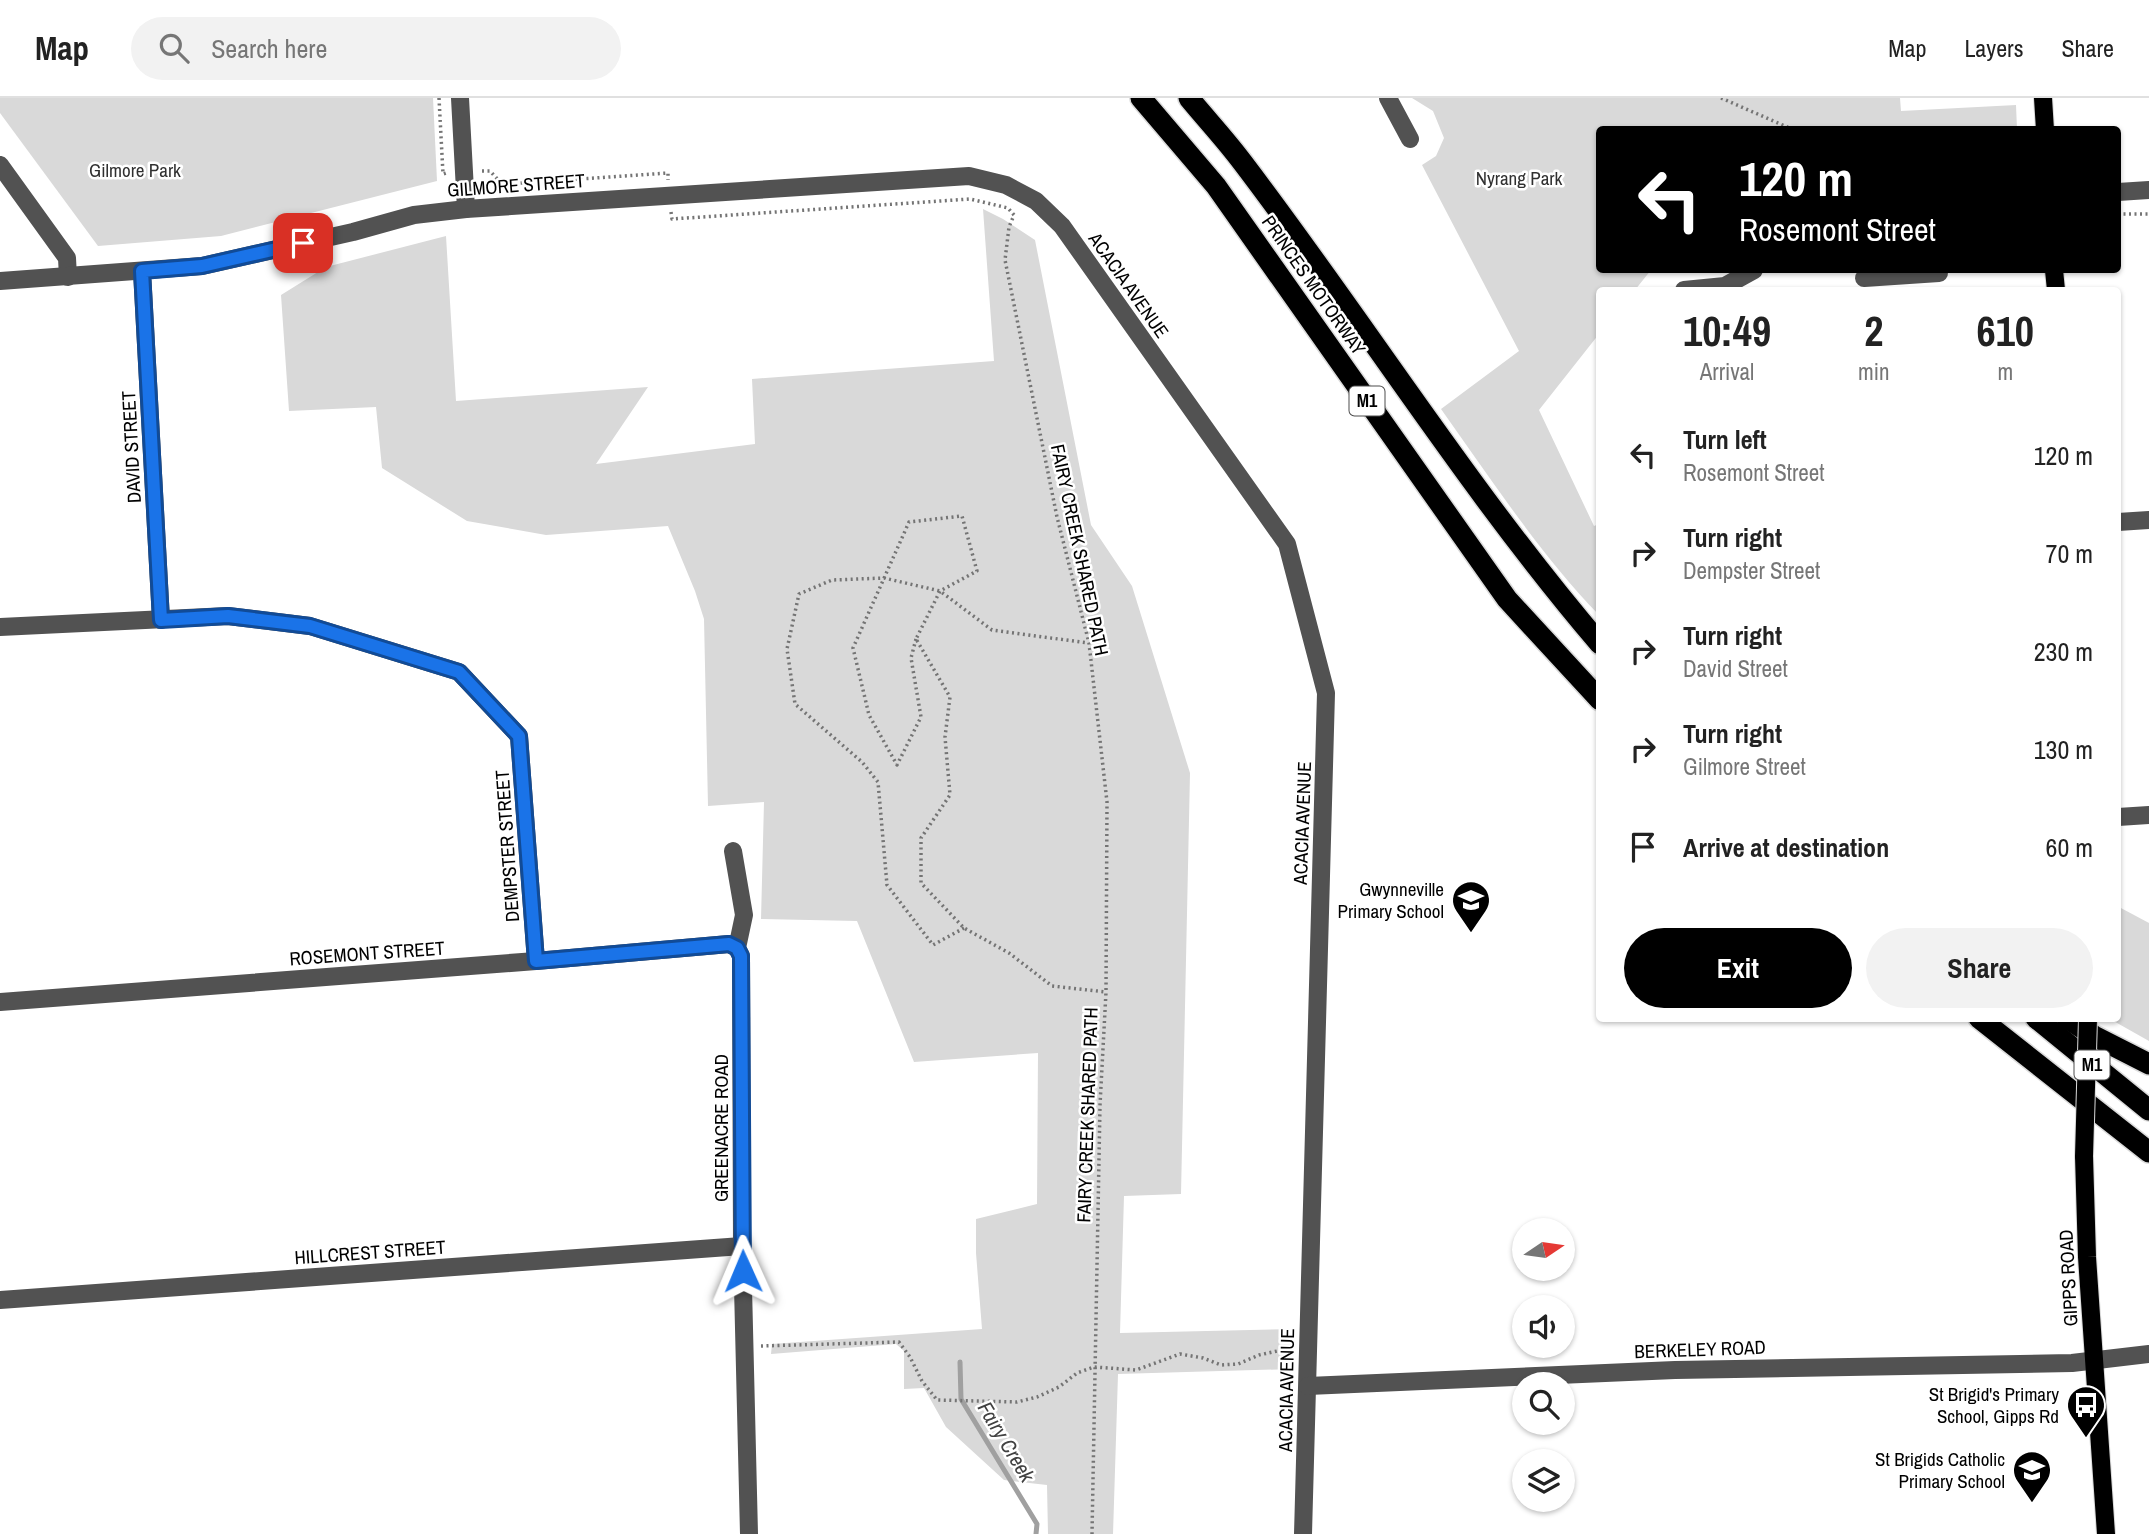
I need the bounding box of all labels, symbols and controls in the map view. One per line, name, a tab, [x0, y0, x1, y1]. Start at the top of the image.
search box	[131, 17, 621, 80]
text: Map	[35, 26, 89, 70]
icon: search	[155, 29, 193, 67]
text: Search here	[211, 31, 327, 66]
text: Map	[1888, 32, 1926, 64]
text: Layers	[1964, 32, 2023, 64]
text: Share	[2061, 32, 2114, 64]
text: 120 m	[1739, 145, 1853, 211]
icon: left	[1624, 154, 1715, 245]
park label: Gilmore Park	[89, 157, 181, 183]
park label: Nyrang Park	[1476, 165, 1562, 191]
street label: GILMORE STREET	[446, 167, 586, 203]
text: Rosemont Street	[1739, 208, 1936, 251]
street label: PRINCES MOTORWAY	[1256, 210, 1372, 360]
pin	[273, 213, 333, 273]
icon: arrive	[284, 224, 322, 262]
street label: ACACIA AVENUE	[1082, 226, 1175, 343]
text: 10:49	[1683, 303, 1771, 359]
text: 2	[1864, 303, 1883, 359]
text: 610	[1977, 303, 2034, 359]
text: Arrival	[1700, 356, 1754, 387]
text: min	[1858, 356, 1890, 387]
text: m	[1997, 356, 2013, 387]
road number: M1	[1350, 386, 1384, 416]
street label: DAVID STREET	[115, 390, 147, 504]
text: Turn left	[1683, 422, 1767, 457]
icon: left	[1624, 436, 1662, 474]
text: 120 m	[2034, 438, 2093, 473]
street label: FAIRY CREEK SHARED PATH	[1045, 442, 1115, 658]
text: Rosemont Street	[1683, 457, 1825, 488]
text: Turn right	[1683, 520, 1782, 555]
icon: right	[1624, 534, 1662, 572]
text: 70 m	[2046, 536, 2093, 571]
text: Dempster Street	[1683, 555, 1820, 586]
text: Turn right	[1683, 618, 1782, 653]
icon: right	[1624, 632, 1662, 670]
text: 230 m	[2034, 634, 2093, 669]
text: David Street	[1683, 653, 1788, 684]
text: Turn right	[1683, 716, 1782, 751]
icon: right	[1624, 730, 1662, 768]
text: 130 m	[2034, 732, 2093, 767]
text: Gilmore Street	[1683, 751, 1806, 782]
street label: ACACIA AVENUE	[1287, 761, 1317, 886]
street label: DEMPSTER STREET	[489, 769, 525, 923]
icon: arrive	[1624, 828, 1662, 866]
text: Arrive at destination	[1683, 830, 1889, 865]
text: 60 m	[2046, 830, 2093, 865]
place label: Gwynneville Primary School	[1338, 876, 1444, 924]
school or university icon: Gwynneville Primary School	[1450, 879, 1492, 934]
button: Exit	[1624, 928, 1852, 1008]
button: Share	[1866, 928, 2093, 1008]
street label: ROSEMONT STREET	[289, 935, 446, 971]
street label: FAIRY CREEK SHARED PATH	[1070, 1007, 1104, 1223]
road number: M1	[2074, 1050, 2110, 1080]
street label: GREENACRE ROAD	[708, 1054, 734, 1202]
north arrow	[1512, 1218, 1575, 1281]
map controls	[1512, 1218, 1575, 1512]
street label: GIPPS ROAD	[2052, 1229, 2084, 1327]
street label: HILLCREST STREET	[294, 1234, 447, 1270]
position arrow	[706, 1234, 780, 1308]
button: sound	[1512, 1295, 1575, 1358]
street label: ACACIA AVENUE	[1272, 1328, 1300, 1453]
street label: BERKELEY ROAD	[1634, 1334, 1766, 1364]
button: search	[1512, 1372, 1575, 1435]
place label: St Brigid's Primary School, Gipps Rd	[1929, 1381, 2059, 1429]
bus stop icon: St Brigid's Primary School, Gipps Rd	[2065, 1384, 2107, 1439]
water label: Fairy Creek	[971, 1396, 1043, 1489]
place label: St Brigids Catholic Primary School	[1875, 1446, 2005, 1494]
button: layers	[1512, 1449, 1575, 1512]
school or university icon: St Brigids Catholic Primary School	[2011, 1449, 2053, 1504]

